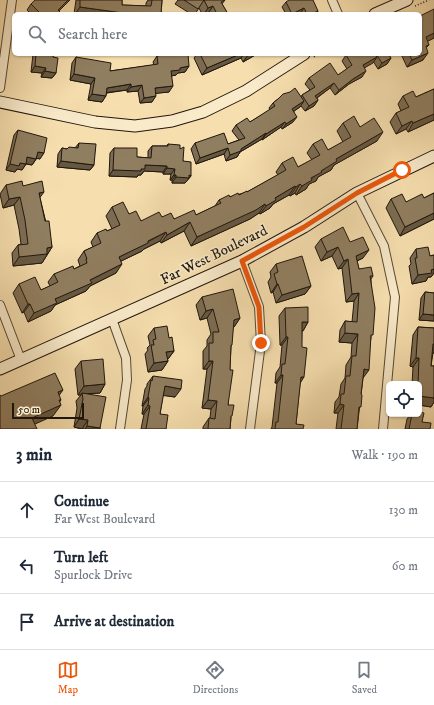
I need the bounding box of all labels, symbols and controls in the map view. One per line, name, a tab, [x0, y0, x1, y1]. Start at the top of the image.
search box	[12, 12, 422, 56]
icon: search	[26, 23, 48, 45]
text: Search here	[58, 25, 127, 44]
route start	[393, 161, 411, 179]
street label: Far West Boulevard	[157, 221, 271, 289]
route end	[252, 334, 270, 352]
map controls	[386, 381, 422, 417]
button: locate	[386, 381, 422, 417]
scale bar	[12, 401, 84, 420]
text: 50 m	[18, 403, 40, 417]
text: 3 min	[16, 444, 52, 466]
text: Walk · 190 m	[352, 447, 418, 463]
text: Continue	[54, 492, 109, 511]
icon: ahead	[16, 499, 38, 521]
text: 130 m	[389, 502, 418, 518]
text: Far West Boulevard	[54, 511, 155, 527]
text: Turn left	[54, 548, 108, 567]
icon: left	[16, 555, 38, 577]
text: 60 m	[392, 558, 418, 574]
text: Spurlock Drive	[54, 567, 132, 583]
icon: arrive	[16, 611, 38, 633]
text: Arrive at destination	[54, 612, 174, 631]
tab: Map	[57, 659, 79, 697]
tab: Directions	[193, 659, 238, 697]
tab: Saved	[352, 659, 377, 697]

